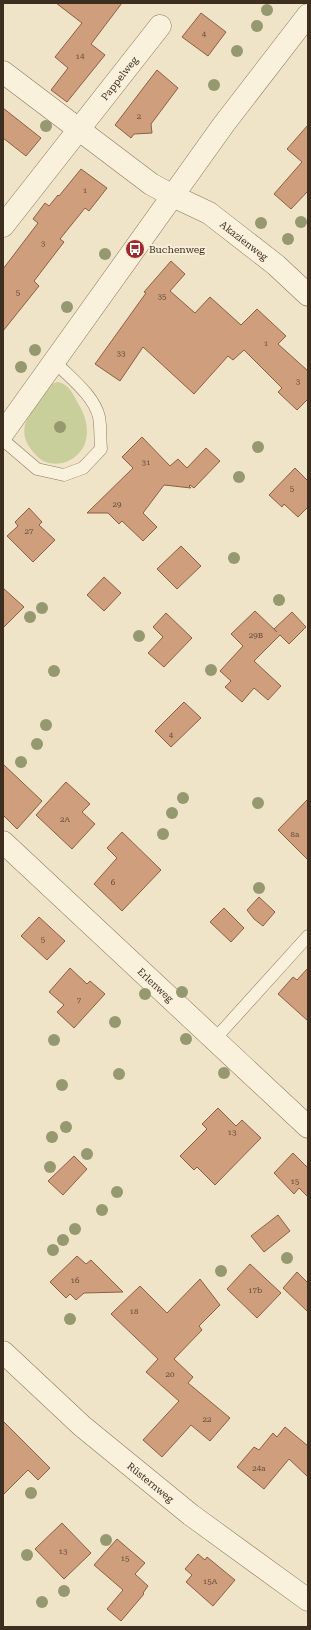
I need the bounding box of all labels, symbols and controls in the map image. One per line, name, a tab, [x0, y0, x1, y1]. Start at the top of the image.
house number: 4	[202, 30, 207, 39]
house number: 14	[76, 52, 85, 61]
street label: Pappelweg	[99, 54, 140, 102]
house number: 2	[137, 112, 142, 121]
house number: 1	[83, 186, 88, 195]
street label: Akazienweg	[218, 219, 270, 263]
bus stop icon: Buchenweg	[124, 238, 146, 260]
house number: 3	[41, 239, 46, 248]
place label: Buchenweg	[149, 244, 205, 255]
house number: 5	[16, 288, 21, 297]
house number: 35	[158, 292, 167, 301]
house number: 1	[264, 339, 269, 348]
house number: 33	[117, 349, 126, 358]
house number: 3	[296, 377, 301, 386]
house number: 31	[142, 458, 151, 467]
house number: 5	[290, 484, 295, 493]
house number: 29	[113, 500, 122, 509]
house number: 27	[25, 527, 34, 536]
house number: 29B	[249, 631, 263, 640]
house number: 4	[169, 731, 174, 740]
house number: 2A	[60, 815, 70, 824]
house number: 8a	[291, 830, 300, 839]
house number: 6	[111, 878, 116, 887]
house number: 5	[41, 935, 46, 944]
street label: Erlenweg	[135, 966, 176, 1005]
house number: 7	[77, 996, 82, 1005]
house number: 13	[228, 1128, 237, 1137]
house number: 15	[291, 1177, 300, 1186]
house number: 16	[71, 1276, 80, 1285]
house number: 17b	[248, 1286, 262, 1295]
house number: 18	[130, 1307, 139, 1316]
house number: 20	[166, 1370, 175, 1379]
house number: 22	[203, 1415, 212, 1424]
street label: Rüsternweg	[125, 1460, 176, 1505]
house number: 24a	[252, 1464, 266, 1473]
house number: 13	[59, 1547, 68, 1556]
house number: 15	[121, 1554, 130, 1563]
house number: 15A	[203, 1577, 218, 1586]

